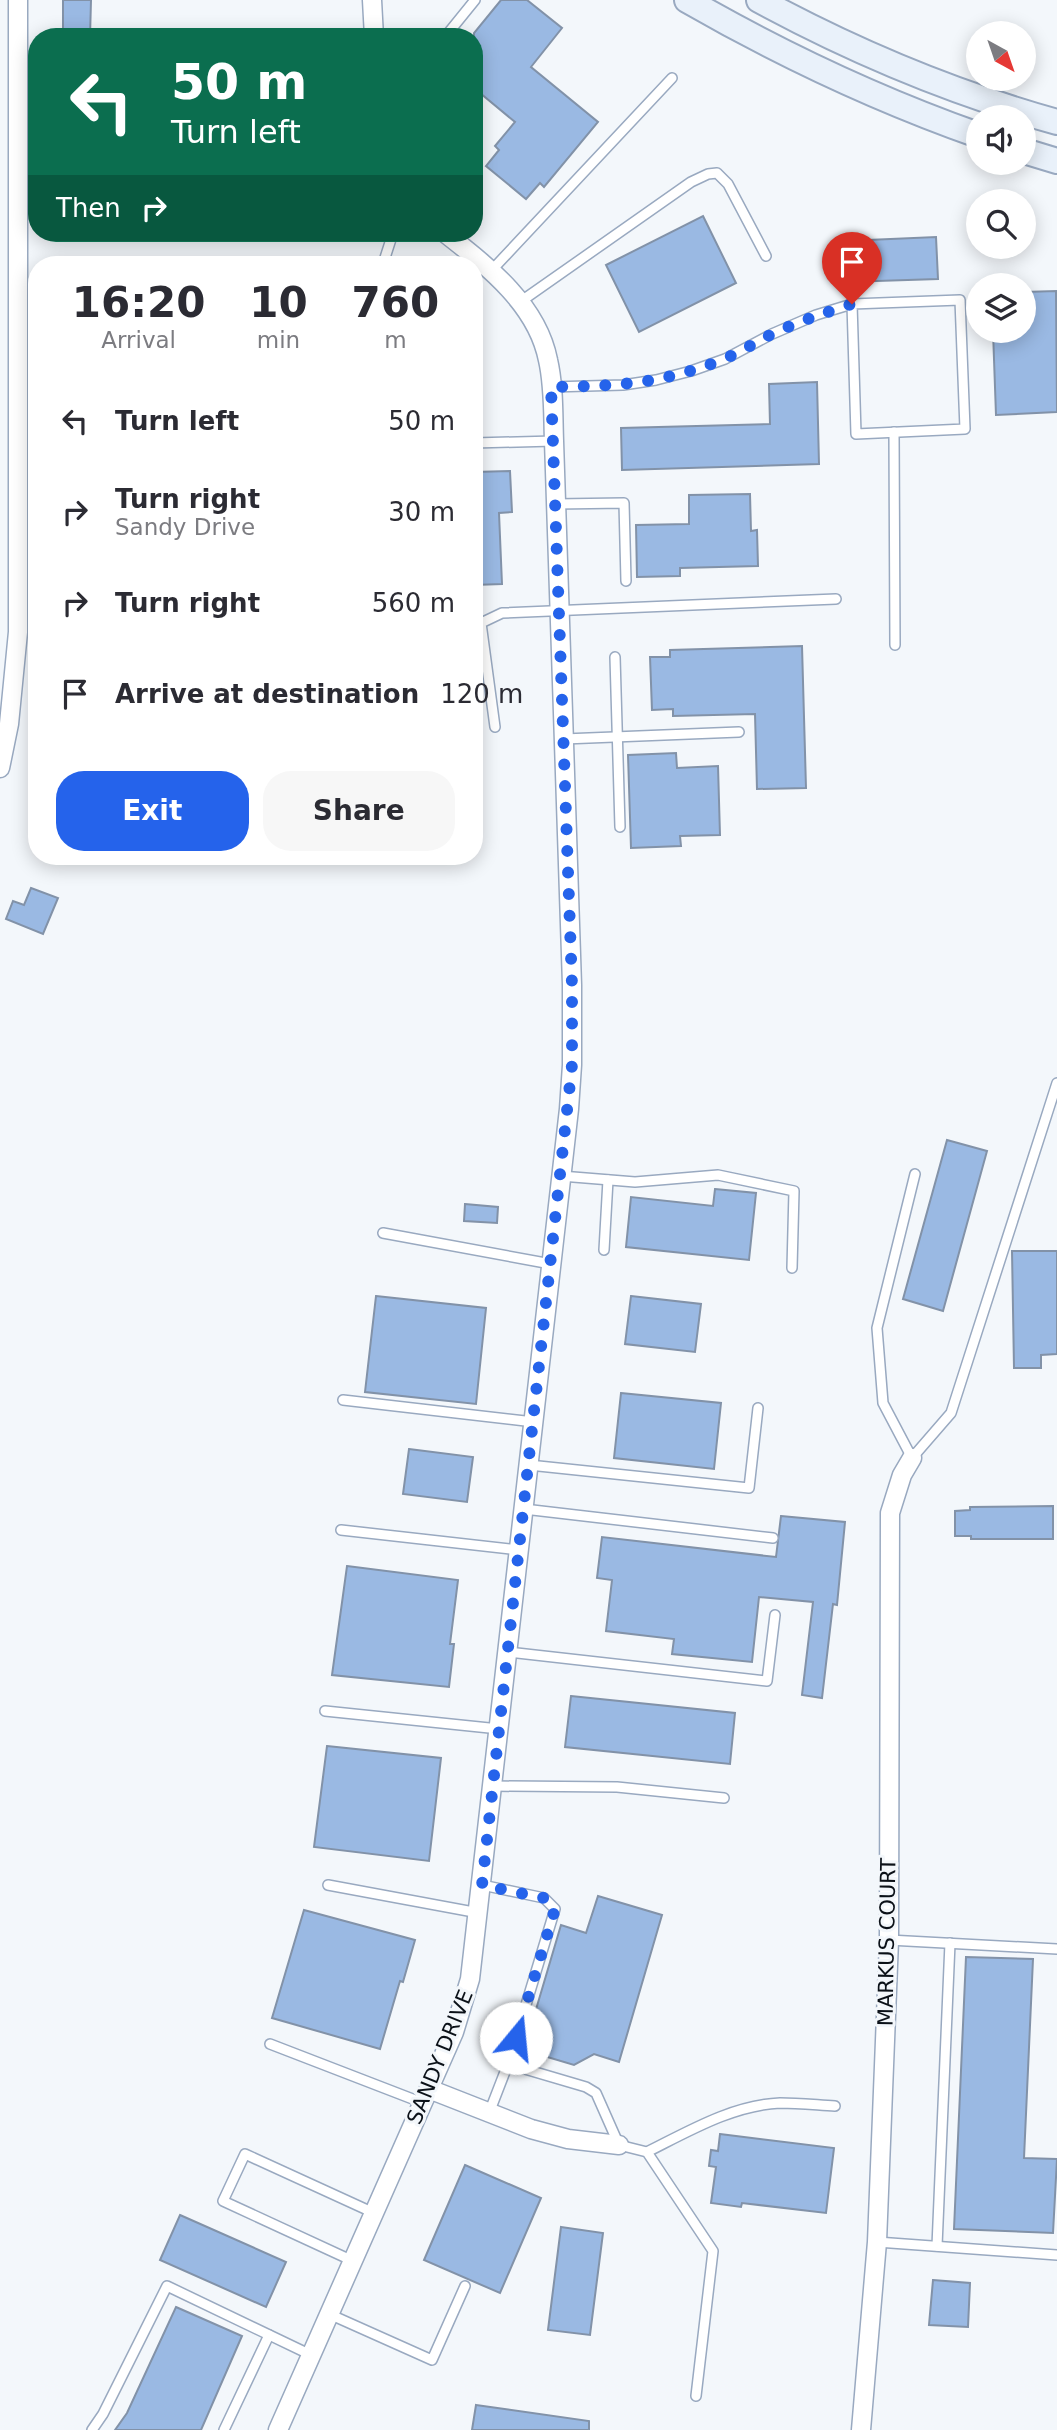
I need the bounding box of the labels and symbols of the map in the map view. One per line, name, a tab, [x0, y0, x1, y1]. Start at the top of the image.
north arrow	[966, 21, 1036, 91]
pin	[822, 232, 882, 304]
street label: MARKUS COURT	[874, 1858, 900, 2026]
street label: SANDY DRIVE	[402, 1986, 478, 2128]
position arrow	[479, 2001, 553, 2075]

